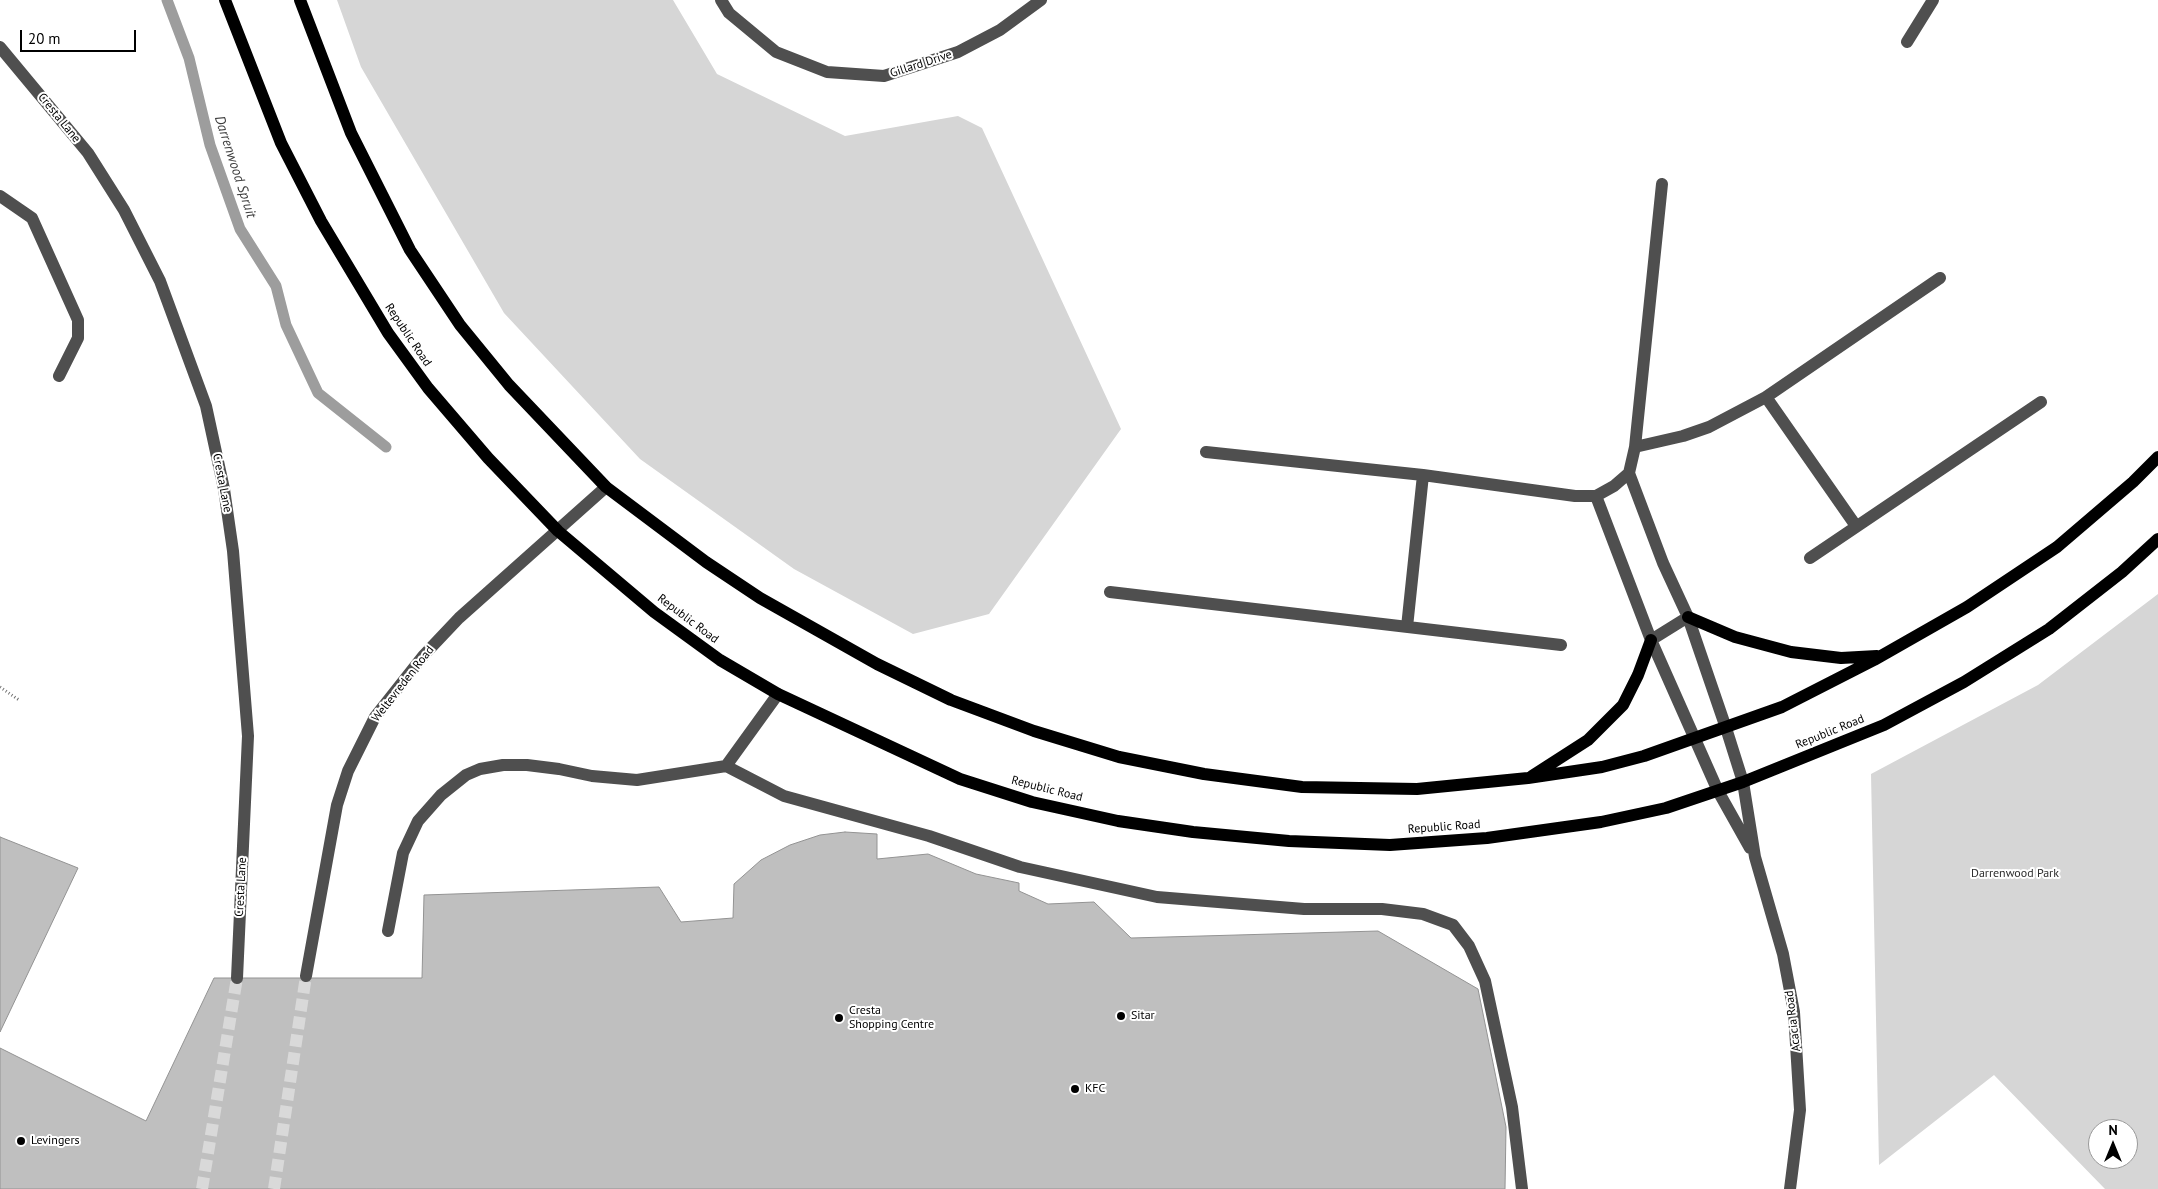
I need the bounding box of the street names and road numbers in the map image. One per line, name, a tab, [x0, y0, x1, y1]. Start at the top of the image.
street label: Gillard Drive	[888, 47, 954, 81]
street label: Cresta Lane	[35, 90, 83, 146]
street label: Republic Road	[382, 301, 434, 369]
street label: Cresta Lane	[209, 452, 235, 514]
street label: Republic Road	[655, 591, 721, 647]
street label: Weltevreden Road	[369, 643, 437, 725]
street label: Republic Road	[1794, 712, 1866, 752]
street label: Republic Road	[1010, 773, 1084, 805]
street label: Republic Road	[1407, 817, 1481, 837]
street label: Cresta Lane	[232, 857, 250, 917]
street label: Acacia Road	[1782, 990, 1804, 1052]

